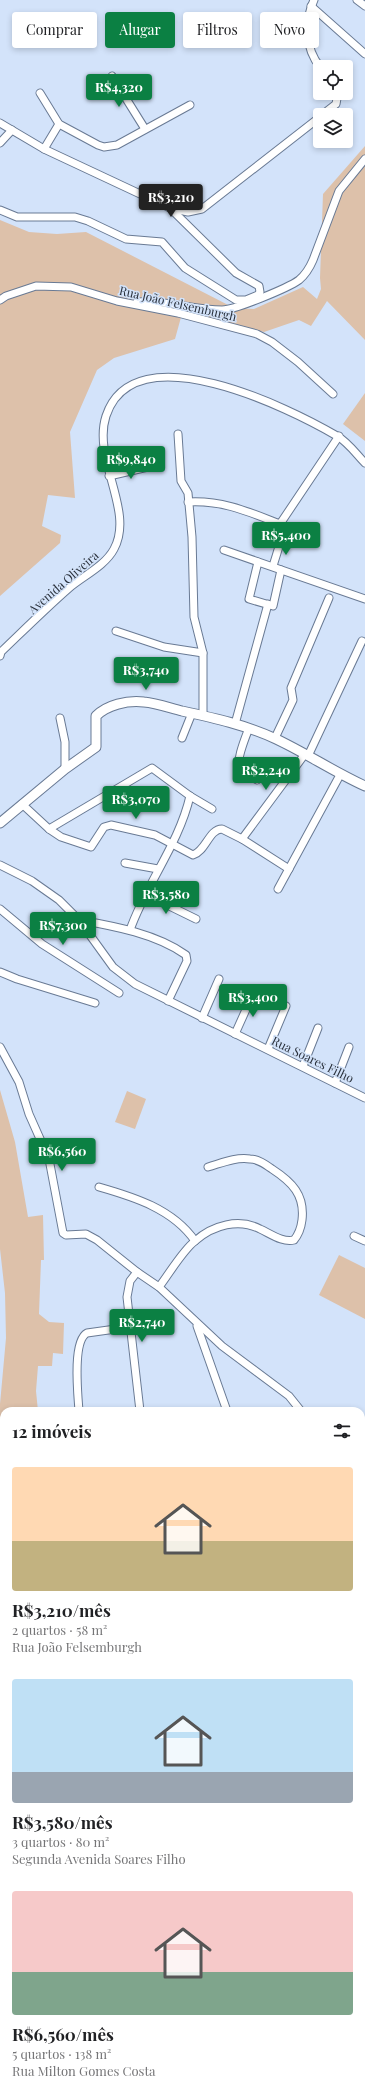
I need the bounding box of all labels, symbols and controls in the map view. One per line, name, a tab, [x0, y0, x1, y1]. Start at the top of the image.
chip: Comprar	[12, 12, 97, 48]
chip: Alugar	[105, 12, 175, 48]
chip: Filtros	[183, 12, 252, 48]
chip: Novo	[260, 12, 319, 48]
map controls	[313, 60, 353, 148]
button: locate	[313, 60, 353, 100]
pin: R$4,320	[82, 74, 156, 108]
text: R$4,320	[95, 78, 143, 95]
button: layers	[313, 108, 353, 148]
pin: R$3,210	[134, 184, 208, 218]
text: R$3,210	[148, 188, 194, 205]
street label: Rua João Felsemburgh	[118, 282, 238, 324]
pin: R$9,840	[94, 446, 168, 480]
text: R$9,840	[106, 450, 156, 467]
pin: R$5,400	[249, 522, 323, 556]
text: R$5,400	[261, 526, 311, 543]
street label: Avenida Oliveira	[24, 547, 102, 618]
pin: R$3,740	[109, 657, 183, 691]
text: R$3,740	[123, 661, 169, 678]
pin: R$2,240	[229, 757, 303, 791]
text: R$2,240	[242, 761, 290, 778]
pin: R$3,070	[99, 786, 173, 820]
text: R$3,070	[112, 790, 160, 807]
pin: R$3,580	[129, 881, 203, 915]
text: R$3,580	[142, 885, 190, 902]
pin: R$7,300	[26, 912, 100, 946]
text: R$7,300	[39, 916, 87, 933]
pin: R$3,400	[216, 984, 290, 1018]
text: R$3,400	[228, 988, 278, 1005]
street label: Rua Soares Filho	[269, 1032, 357, 1086]
pin: R$6,560	[25, 1138, 99, 1172]
text: R$6,560	[38, 1142, 86, 1159]
pin: R$2,740	[105, 1309, 179, 1343]
text: R$2,740	[118, 1313, 166, 1330]
text: 12 imóveis	[12, 1420, 91, 1442]
icon: filters	[331, 1420, 353, 1442]
icon: home	[147, 1493, 219, 1565]
text: R$3,210/mês	[12, 1599, 111, 1621]
text: 2 quartos · 58 m²	[12, 1621, 107, 1638]
text: Rua João Felsemburgh	[12, 1638, 142, 1655]
icon: home	[147, 1705, 219, 1777]
text: R$3,580/mês	[12, 1811, 113, 1833]
text: 3 quartos · 80 m²	[12, 1833, 109, 1850]
text: Segunda Avenida Soares Filho	[12, 1850, 186, 1867]
icon: home	[147, 1917, 219, 1989]
text: R$6,560/mês	[12, 2023, 114, 2045]
text: 5 quartos · 138 m²	[12, 2045, 111, 2062]
text: Rua Milton Gomes Costa	[12, 2062, 156, 2079]

